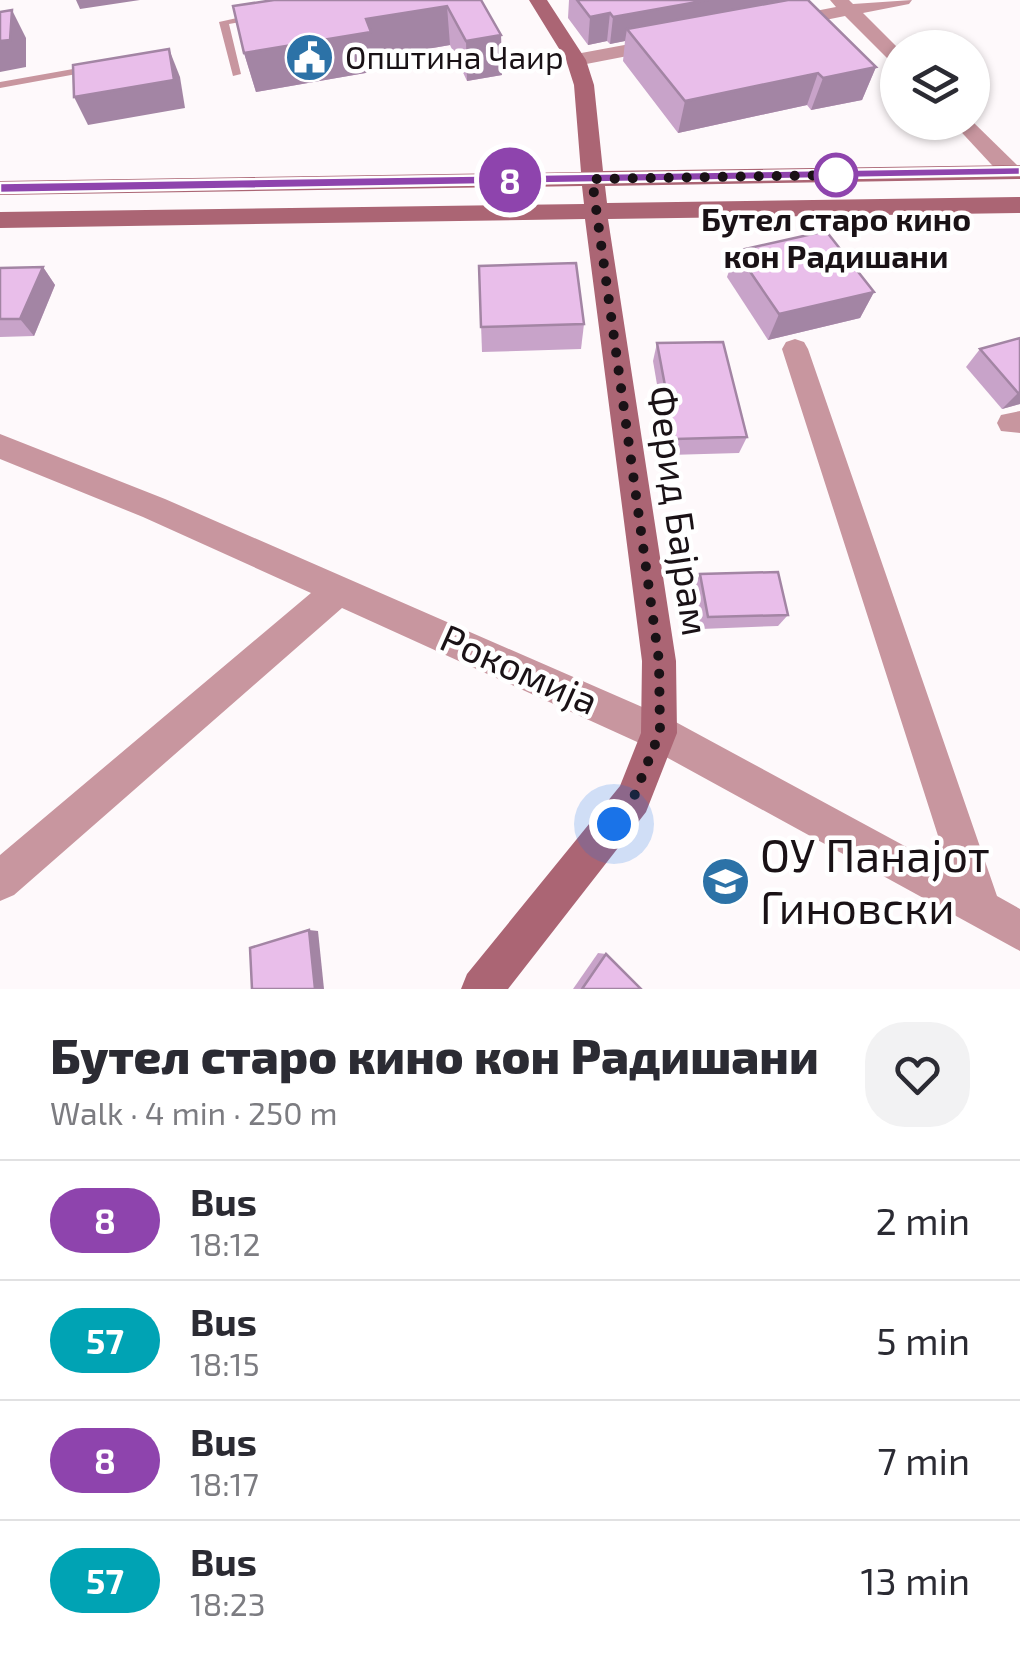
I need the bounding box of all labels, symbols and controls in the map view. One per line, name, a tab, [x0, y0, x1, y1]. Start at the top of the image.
map controls	[880, 30, 990, 140]
button: layers	[880, 30, 990, 140]
public building icon: Општина Чаир	[284, 32, 336, 84]
place label: Општина Чаир	[345, 37, 564, 75]
line badge: 8	[478, 148, 542, 212]
marker: Бутел старо кино кон Радишани	[815, 154, 857, 196]
text: 8	[499, 159, 521, 201]
place label: Бутел старо кино кон Радишани	[701, 199, 971, 274]
street label: Ферид Бајрам	[640, 383, 720, 639]
street label: Рокомија	[434, 613, 606, 723]
your location	[589, 799, 639, 849]
place label: ОУ Панајот Гиновски	[760, 827, 990, 933]
school or university icon: ОУ Панајот Гиновски	[699, 856, 751, 908]
button: heart	[865, 1022, 970, 1127]
text: Бутел старо кино кон Радишани	[50, 1026, 819, 1084]
text: Walk · 4 min · 250 m	[50, 1093, 338, 1131]
text: Bus	[190, 1178, 257, 1224]
text: 2 min	[875, 1197, 970, 1243]
text: 8	[94, 1199, 116, 1241]
text: 18:12	[190, 1224, 260, 1262]
text: Bus	[190, 1298, 257, 1344]
text: 5 min	[876, 1317, 970, 1363]
text: 57	[86, 1319, 124, 1361]
text: 18:15	[190, 1344, 260, 1382]
text: Bus	[190, 1418, 257, 1464]
text: 7 min	[877, 1437, 970, 1483]
text: 8	[94, 1439, 116, 1481]
text: 18:17	[190, 1464, 259, 1502]
text: Bus	[190, 1538, 257, 1584]
text: 13 min	[860, 1557, 970, 1603]
text: 57	[86, 1559, 124, 1601]
text: 18:23	[190, 1584, 266, 1622]

